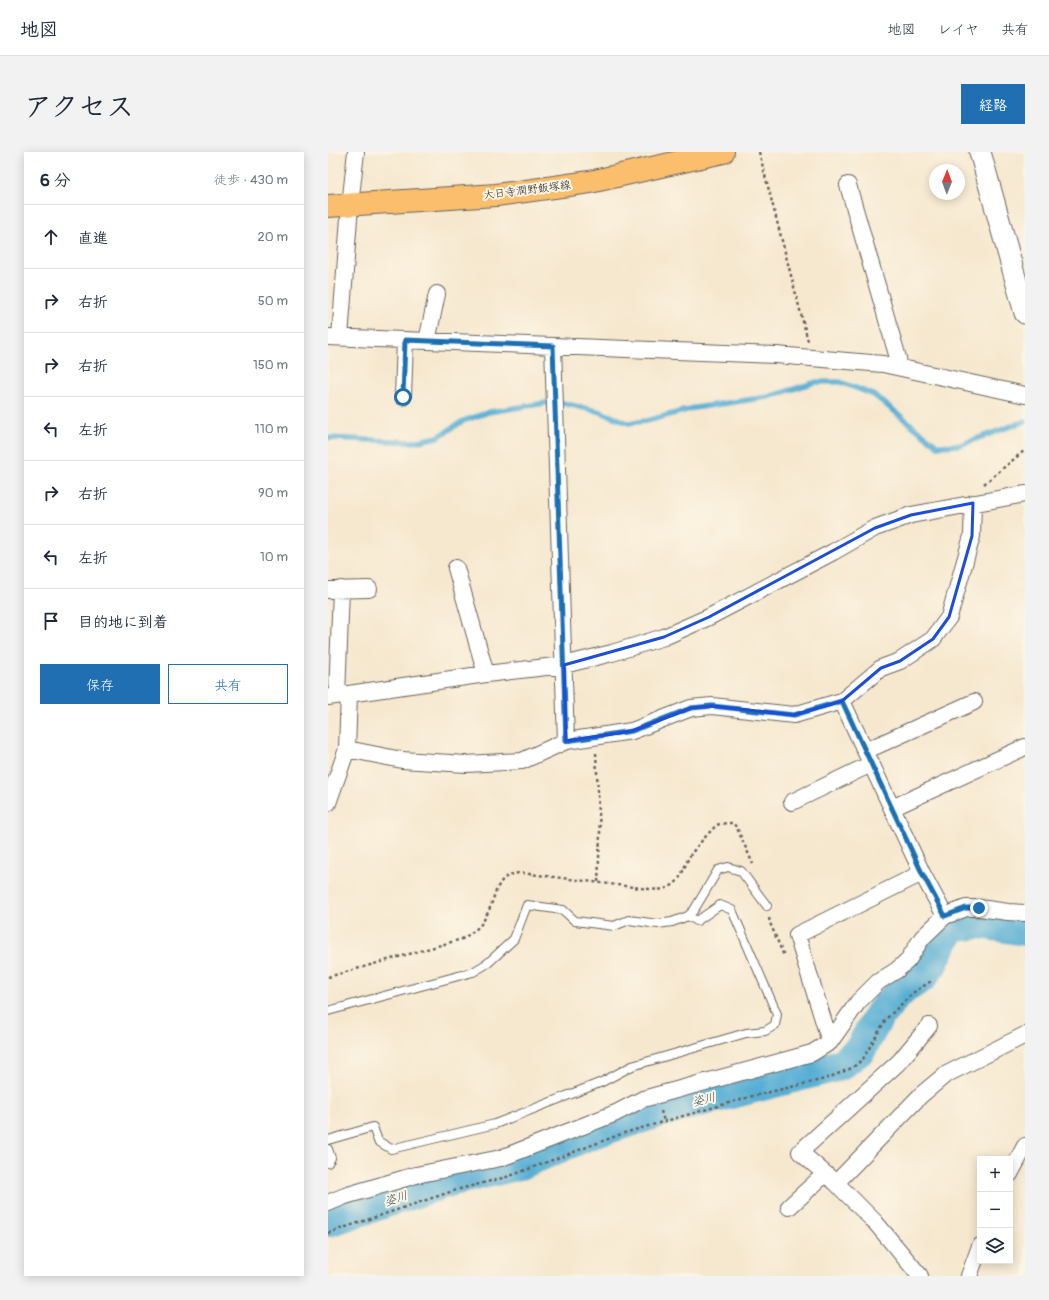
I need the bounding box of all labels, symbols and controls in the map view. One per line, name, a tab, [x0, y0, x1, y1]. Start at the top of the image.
text: 地図	[20, 18, 58, 42]
text: 地図	[888, 21, 916, 38]
text: レイヤ	[938, 21, 979, 38]
text: 共有	[1001, 21, 1029, 38]
button: 経路	[961, 84, 1025, 124]
text: アクセス	[24, 90, 134, 125]
north arrow	[929, 164, 965, 200]
text: 6 分	[40, 170, 71, 191]
text: 徒歩 · 430 m	[214, 172, 288, 188]
street label: 大日寺潤野飯塚線	[483, 178, 571, 202]
icon: ahead	[40, 226, 62, 248]
text: 直進	[78, 229, 108, 248]
text: 20 m	[257, 229, 288, 245]
icon: right	[40, 290, 62, 312]
text: 右折	[78, 293, 108, 312]
text: 50 m	[258, 293, 288, 309]
icon: right	[40, 354, 62, 376]
text: 右折	[78, 357, 108, 376]
text: 150 m	[253, 357, 288, 373]
route start	[394, 388, 412, 406]
icon: left	[40, 418, 62, 440]
text: 左折	[78, 421, 108, 440]
text: 110 m	[255, 421, 288, 437]
icon: right	[40, 482, 62, 504]
text: 右折	[78, 485, 108, 504]
text: 90 m	[258, 485, 288, 501]
icon: left	[40, 546, 62, 568]
text: 左折	[78, 549, 108, 568]
text: 10 m	[260, 549, 288, 565]
icon: arrive	[40, 610, 62, 632]
text: 目的地に到着	[78, 613, 168, 632]
button: 保存	[40, 664, 160, 704]
button: 共有	[168, 664, 288, 704]
route end	[970, 899, 988, 917]
water label: 姿川	[691, 1090, 717, 1110]
map controls	[977, 1156, 1013, 1264]
button: +	[977, 1156, 1013, 1192]
water label: 姿川	[382, 1188, 410, 1210]
button: −	[977, 1192, 1013, 1228]
button: layers	[977, 1228, 1013, 1264]

